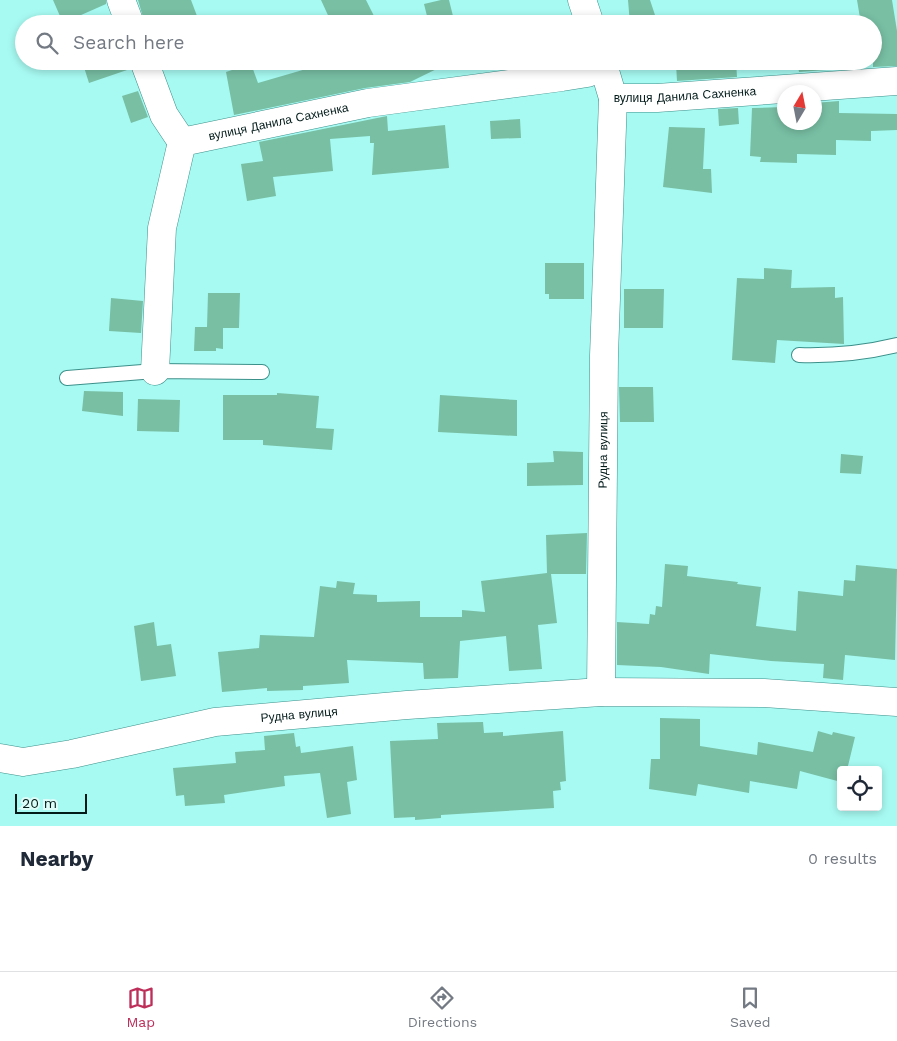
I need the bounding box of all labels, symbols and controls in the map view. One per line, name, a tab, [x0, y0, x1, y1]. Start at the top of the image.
search box	[15, 15, 882, 70]
icon: search	[33, 29, 61, 57]
text: Search here	[73, 31, 184, 54]
street label: вулиця Данила Сахненка	[614, 84, 757, 105]
north arrow	[777, 85, 822, 130]
street label: вулиця Данила Сахненка	[207, 100, 350, 143]
street label: Рудна вулиця	[596, 411, 611, 489]
street label: Рудна вулиця	[260, 704, 338, 725]
map controls	[837, 766, 882, 811]
button: locate	[837, 766, 882, 811]
scale bar	[15, 791, 88, 814]
text: 20 m	[22, 795, 57, 811]
text: Nearby	[20, 846, 93, 871]
text: 0 results	[808, 849, 877, 868]
tab: Map	[126, 984, 155, 1030]
tab: Directions	[408, 984, 477, 1030]
tab: Saved	[730, 984, 771, 1030]

